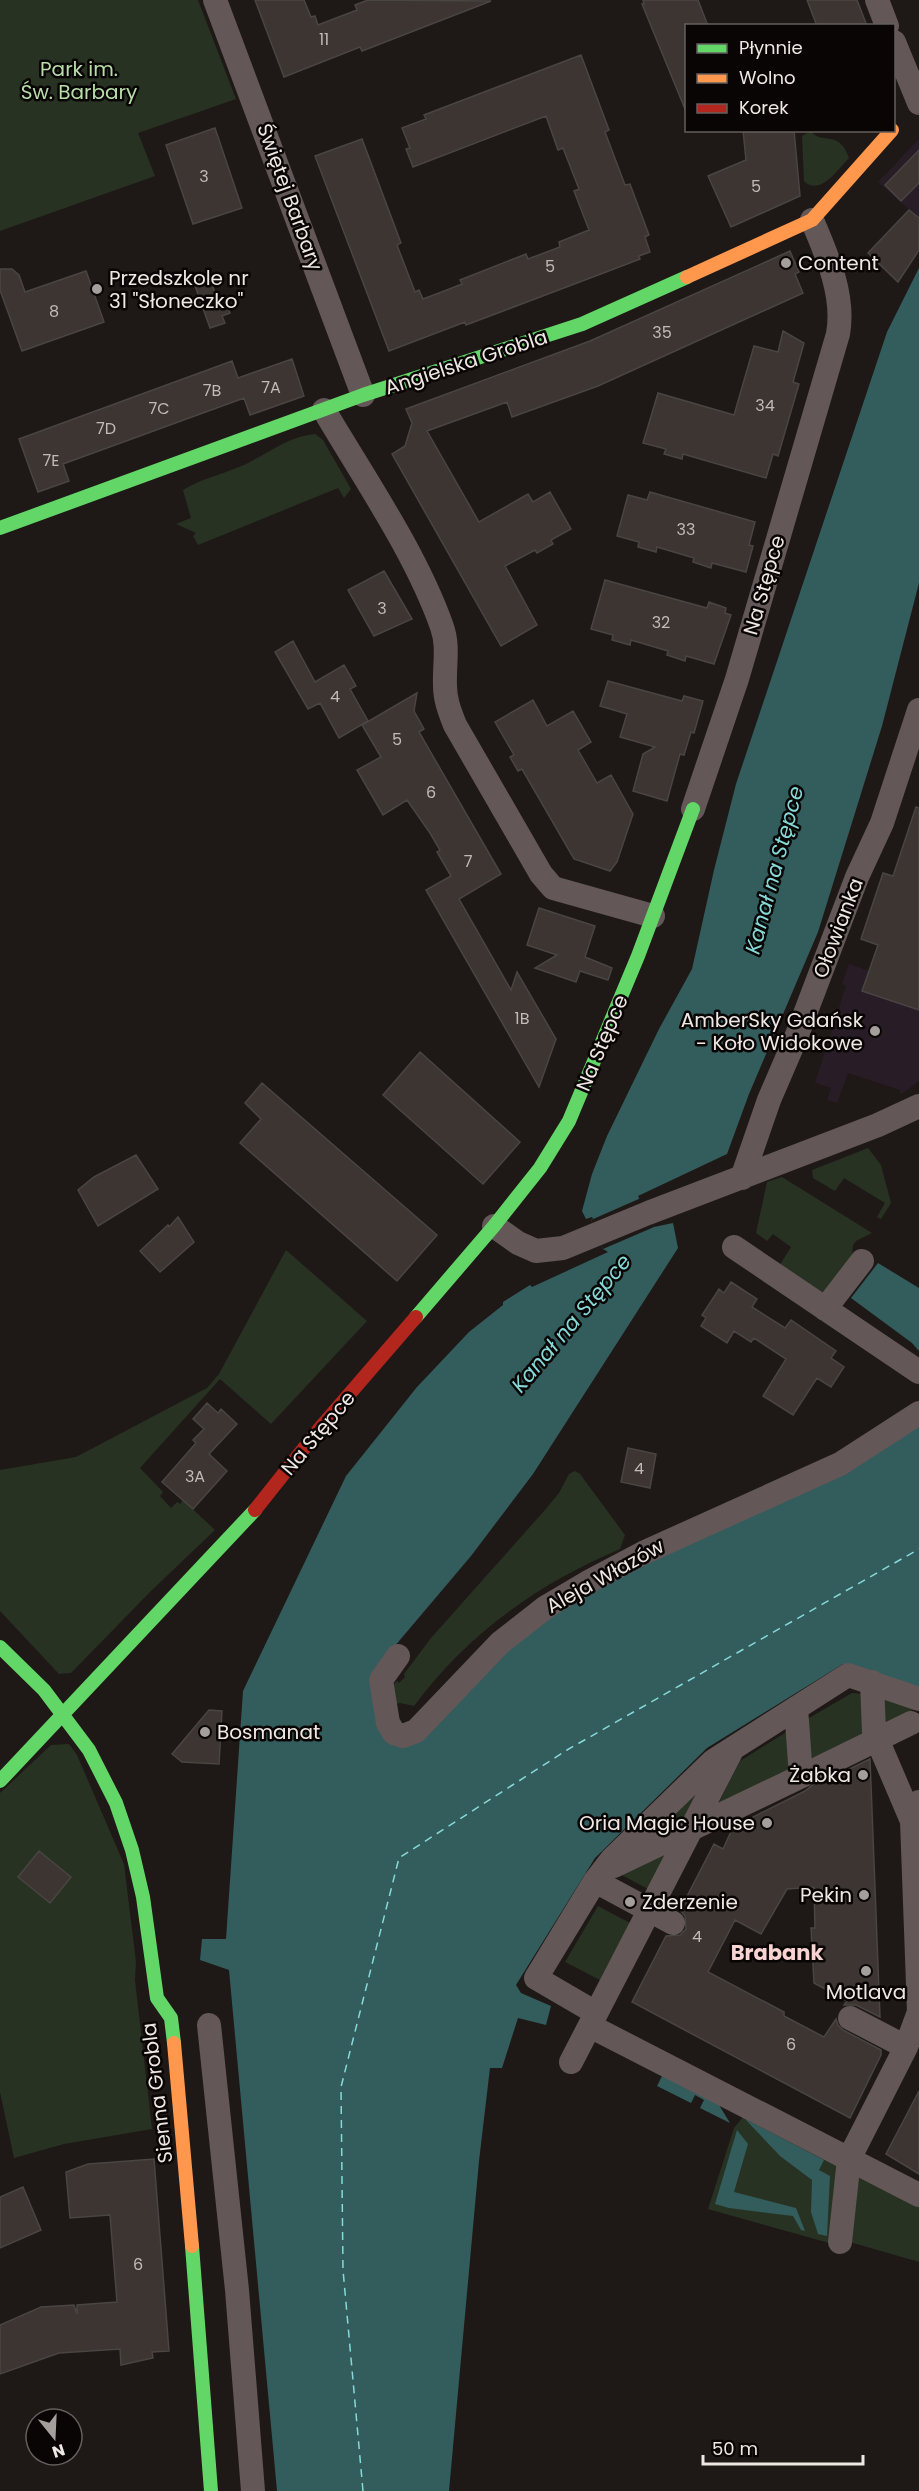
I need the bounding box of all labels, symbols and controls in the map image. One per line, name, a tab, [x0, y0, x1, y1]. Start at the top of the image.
legend	[685, 24, 895, 132]
house number: 11	[319, 28, 329, 51]
text: Płynnie	[739, 35, 803, 60]
park label: Park im. Św. Barbary	[21, 55, 137, 106]
text: Wolno	[739, 65, 796, 90]
text: Korek	[739, 95, 789, 120]
street label: Świętej Barbary	[250, 120, 330, 274]
house number: 3	[199, 165, 209, 188]
house number: 5	[751, 175, 761, 198]
place label: Content	[798, 249, 879, 277]
house number: 5	[545, 255, 555, 278]
marker: Content	[779, 256, 793, 270]
place label: Przedszkole nr 31 "Słoneczko"	[109, 264, 249, 315]
marker: Przedszkole nr 31 "Słoneczko"	[90, 282, 104, 296]
house number: 8	[49, 300, 59, 323]
house number: 35	[652, 321, 672, 344]
street label: Angielska Grobla	[381, 323, 551, 401]
house number: 7A	[261, 376, 281, 399]
house number: 7B	[203, 379, 221, 402]
house number: 34	[755, 394, 775, 417]
house number: 7C	[148, 397, 170, 420]
house number: 7D	[96, 417, 116, 440]
house number: 7E	[43, 449, 59, 472]
house number: 33	[677, 518, 695, 541]
street label: Na Stępce	[736, 532, 792, 638]
house number: 3	[377, 597, 387, 620]
house number: 32	[652, 611, 670, 634]
house number: 4	[330, 685, 340, 708]
house number: 5	[392, 728, 402, 751]
house number: 6	[426, 781, 436, 804]
water label: Kanał na Stępce	[738, 783, 810, 957]
house number: 7	[464, 850, 473, 873]
street label: Ołowianka	[806, 874, 870, 982]
street label: Na Stępce	[569, 990, 635, 1096]
place label: AmberSky Gdańsk - Koło Widokowe	[681, 1006, 864, 1057]
house number: 1B	[515, 1007, 530, 1030]
marker: AmberSky Gdańsk - Koło Widokowe	[868, 1024, 882, 1038]
water label: Kanał na Stępce	[504, 1248, 638, 1398]
street label: Na Stępce	[274, 1385, 362, 1481]
house number: 4	[634, 1457, 644, 1480]
house number: 3A	[185, 1465, 205, 1488]
street label: Aleja Włazów	[541, 1532, 670, 1620]
place label: Bosmanat	[217, 1718, 320, 1746]
marker: Bosmanat	[198, 1725, 212, 1739]
place label: Żabka	[789, 1761, 851, 1789]
marker: Żabka	[856, 1768, 870, 1782]
place label: Oria Magic House	[579, 1809, 755, 1837]
marker: Oria Magic House	[760, 1816, 774, 1830]
place label: Pekin	[800, 1881, 852, 1909]
place label: Zderzenie	[642, 1888, 738, 1916]
marker: Pekin	[857, 1888, 871, 1902]
marker: Zderzenie	[623, 1895, 637, 1909]
house number: 4	[692, 1925, 702, 1948]
district label: Brabank	[731, 1938, 823, 1967]
marker: Motlava	[859, 1964, 873, 1978]
place label: Motlava	[826, 1978, 906, 2006]
street label: Sienna Grobla	[134, 2021, 180, 2165]
house number: 6	[786, 2033, 796, 2056]
house number: 6	[133, 2253, 143, 2276]
north arrow	[24, 2407, 84, 2467]
scale bar	[703, 2428, 864, 2466]
text: 50 m	[712, 2436, 758, 2461]
text: N	[49, 2438, 68, 2464]

